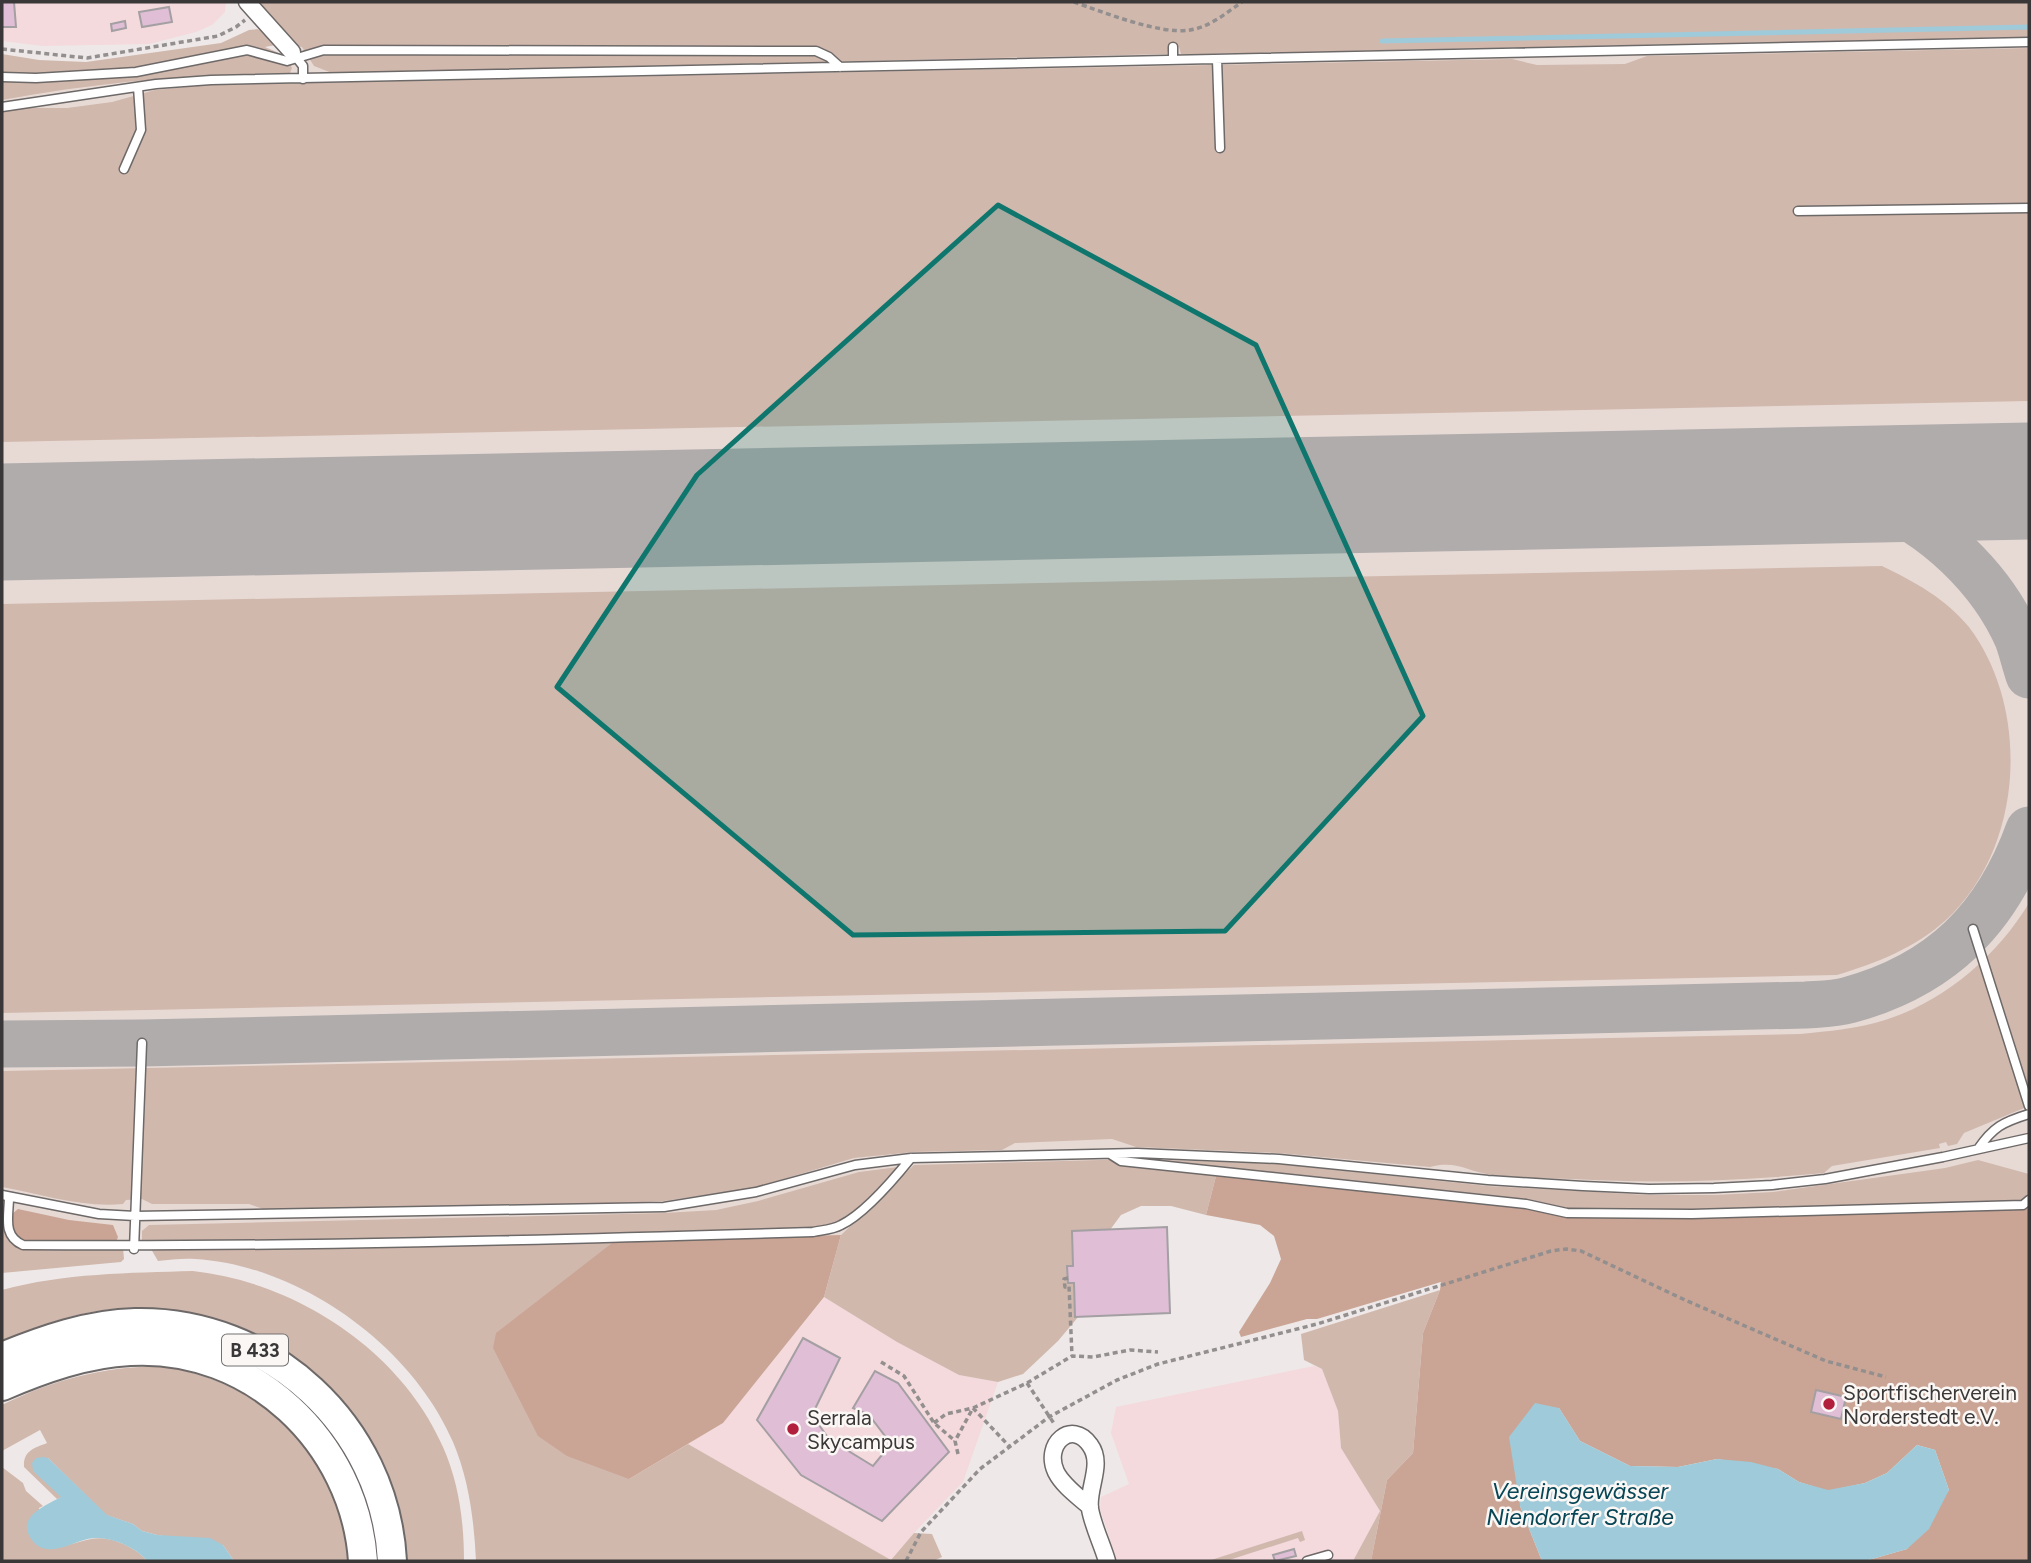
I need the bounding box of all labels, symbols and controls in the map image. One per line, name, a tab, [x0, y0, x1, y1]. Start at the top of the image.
road number: B 433	[222, 1334, 288, 1366]
place label: Sportfischerverein Norderstedt e.V.	[1843, 1380, 2017, 1429]
marker: Sportfischerverein Norderstedt e.V.	[1821, 1396, 1837, 1412]
place label: Serrala Skycampus	[807, 1405, 915, 1454]
marker: Serrala Skycampus	[785, 1421, 801, 1437]
water label: Vereinsgewässer Niendorfer Straße	[1486, 1477, 1674, 1531]

